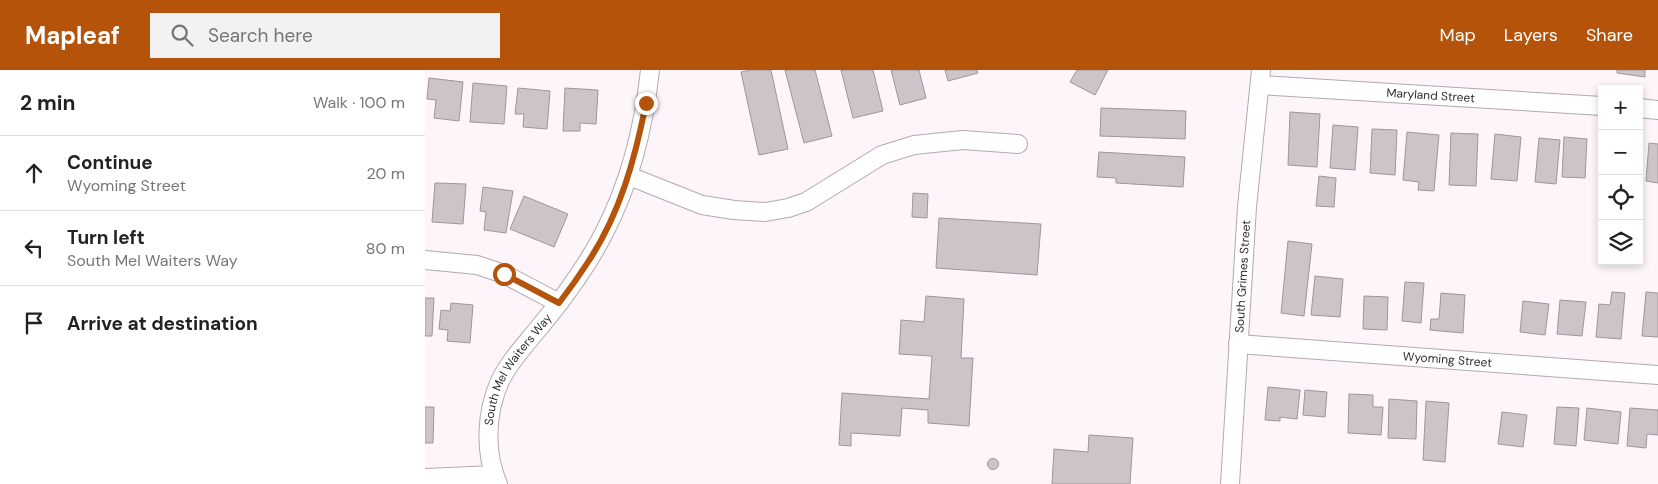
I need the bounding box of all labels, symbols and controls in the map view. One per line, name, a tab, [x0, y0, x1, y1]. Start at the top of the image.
search box	[150, 13, 500, 58]
text: Mapleaf	[25, 20, 120, 51]
icon: search	[168, 21, 196, 49]
text: Search here	[208, 23, 313, 48]
text: Map	[1440, 23, 1476, 47]
text: Layers	[1504, 23, 1558, 47]
text: Share	[1586, 23, 1633, 47]
street label: Maryland Street	[1386, 85, 1476, 106]
map controls	[1598, 85, 1643, 265]
button: +	[1598, 85, 1643, 130]
text: 2 min	[20, 89, 76, 117]
text: Walk · 100 m	[313, 92, 405, 113]
route end	[635, 92, 658, 115]
button: −	[1598, 130, 1643, 175]
text: Continue	[67, 150, 153, 175]
icon: ahead	[20, 159, 48, 187]
text: 20 m	[366, 163, 405, 184]
text: Wyoming Street	[67, 175, 186, 196]
button: locate	[1598, 175, 1643, 220]
street label: South Grimes Street	[1231, 219, 1254, 333]
button: layers	[1598, 220, 1643, 265]
text: Turn left	[67, 225, 145, 250]
icon: left	[20, 234, 48, 262]
text: 80 m	[366, 238, 405, 259]
text: South Mel Waiters Way	[67, 250, 238, 271]
route start	[493, 263, 516, 286]
icon: arrive	[20, 309, 48, 337]
street label: South Mel Waiters Way	[481, 310, 556, 426]
text: Arrive at destination	[67, 311, 258, 336]
street label: Wyoming Street	[1402, 348, 1493, 371]

